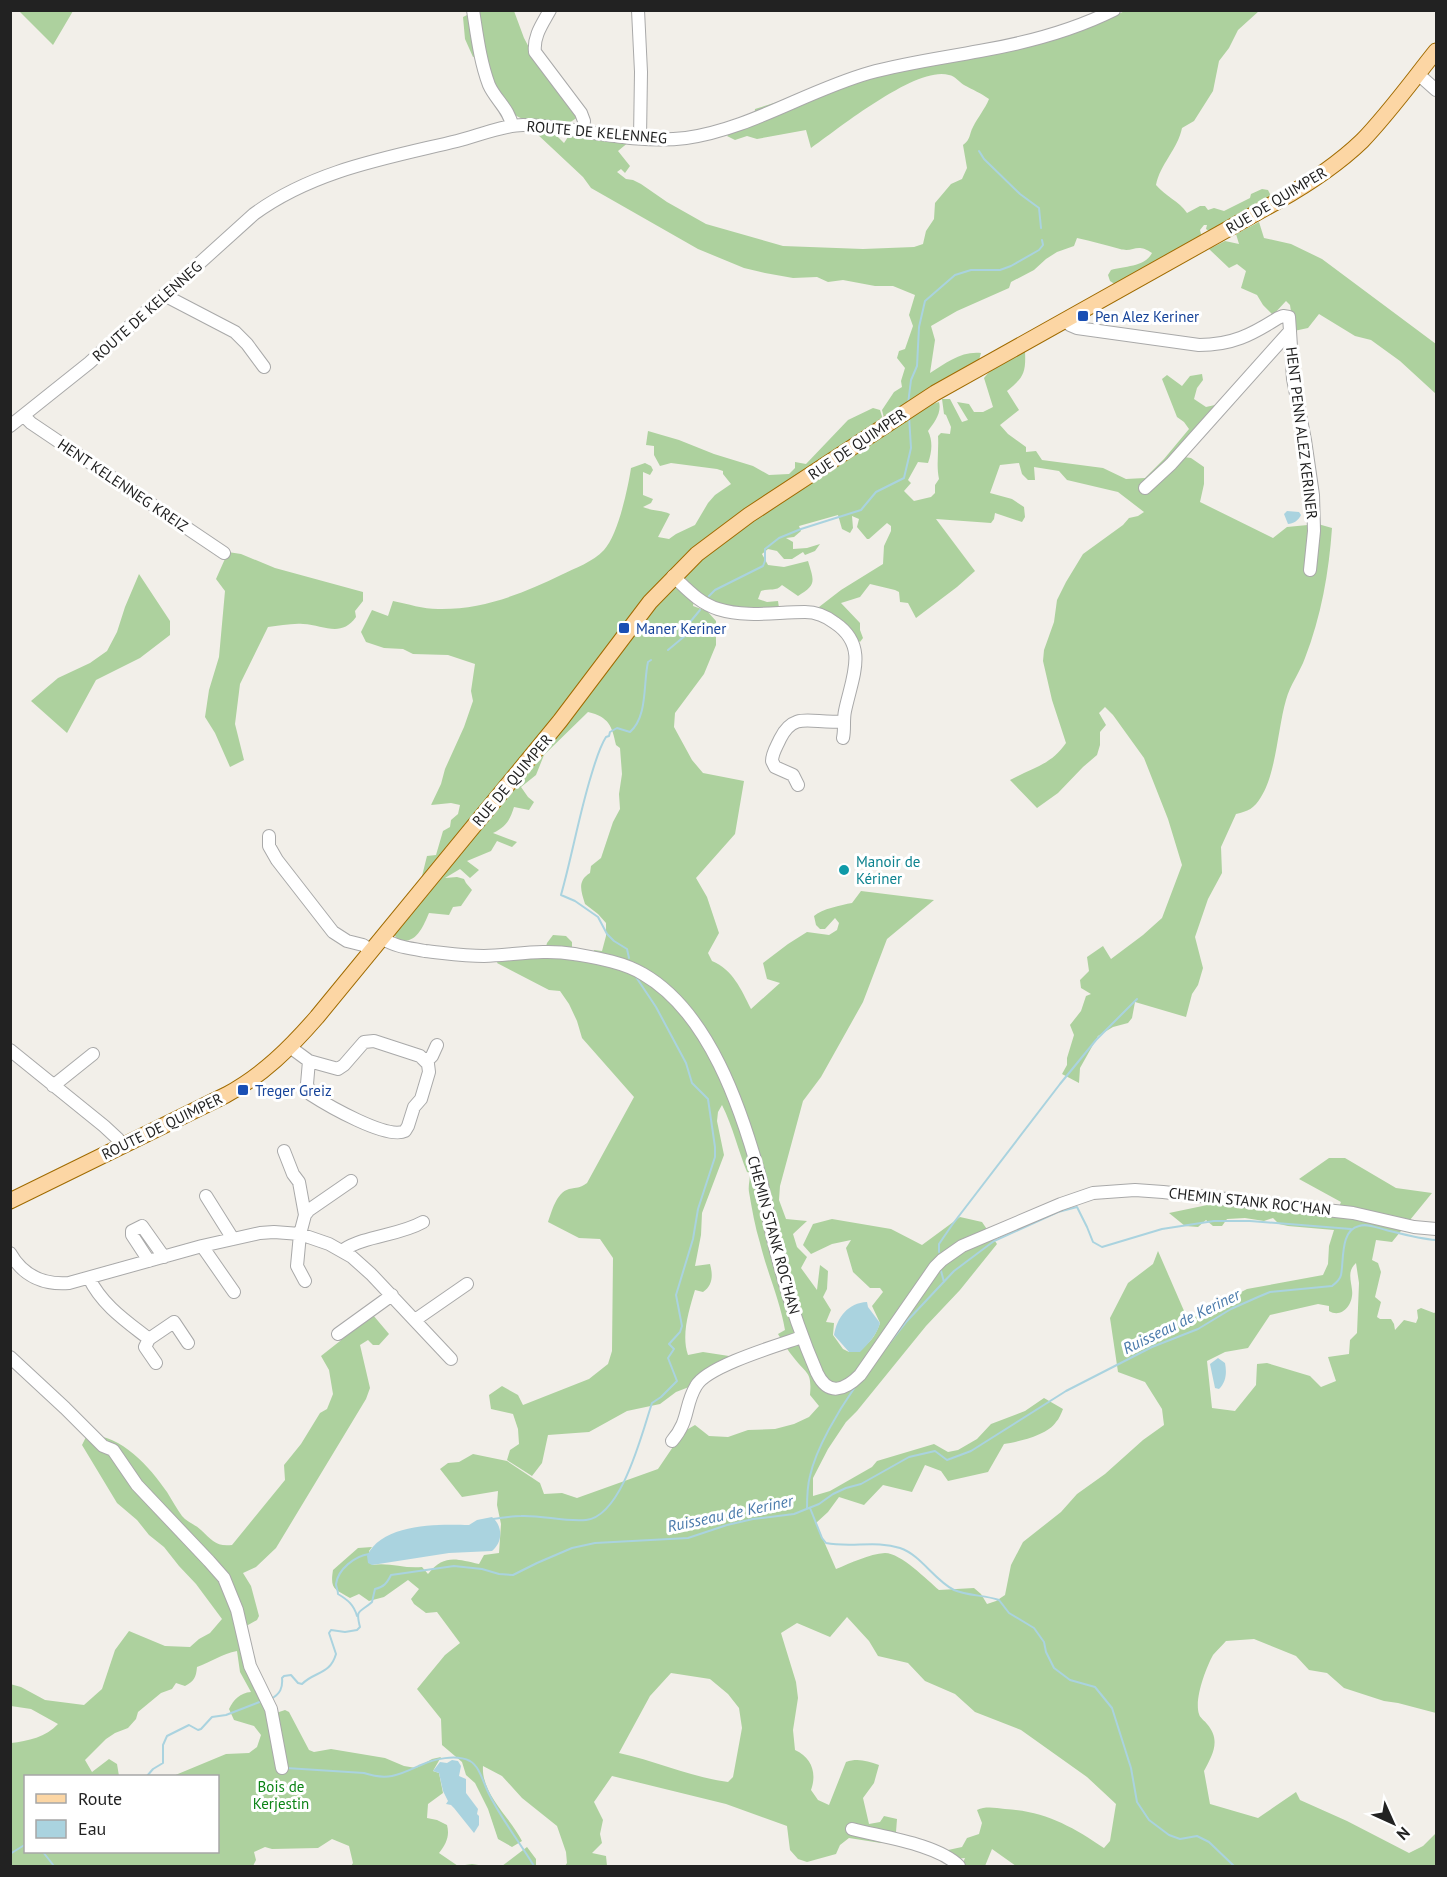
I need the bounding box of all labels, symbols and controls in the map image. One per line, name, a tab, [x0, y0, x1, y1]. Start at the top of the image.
street label: ROUTE DE KELENNEG	[526, 116, 668, 148]
street label: RUE DE QUIMPER	[1222, 162, 1330, 238]
street label: ROUTE DE KELENNEG	[88, 257, 206, 365]
place label: Pen Alez Keriner	[1095, 307, 1199, 326]
marker: Pen Alez Keriner	[1076, 309, 1090, 323]
street label: HENT PENN ALEZ KERINER	[1282, 346, 1322, 520]
street label: RUE DE QUIMPER	[804, 404, 910, 484]
street label: HENT KELENNEG KREIZ	[54, 434, 192, 536]
place label: Maner Keriner	[636, 619, 726, 638]
marker: Maner Keriner	[617, 621, 631, 635]
street label: RUE DE QUIMPER	[468, 730, 556, 830]
place label: Manoir de Kériner	[856, 852, 920, 888]
marker: Manoir de Kériner	[837, 863, 851, 877]
place label: Treger Greiz	[255, 1081, 332, 1100]
marker: Treger Greiz	[236, 1083, 250, 1097]
street label: ROUTE DE QUIMPER	[98, 1088, 226, 1164]
street label: CHEMIN STANK ROC'HAN	[744, 1154, 804, 1316]
street label: CHEMIN STANK ROC'HAN	[1168, 1183, 1332, 1219]
water label: Ruisseau de Keriner	[1119, 1283, 1244, 1358]
water label: Ruisseau de Keriner	[665, 1490, 796, 1536]
legend	[24, 1775, 219, 1853]
park label: Bois de Kerjestin	[253, 1777, 309, 1813]
text: Route	[78, 1787, 122, 1810]
north arrow	[1363, 1793, 1423, 1853]
text: Eau	[78, 1817, 106, 1840]
text: N	[1393, 1823, 1414, 1844]

